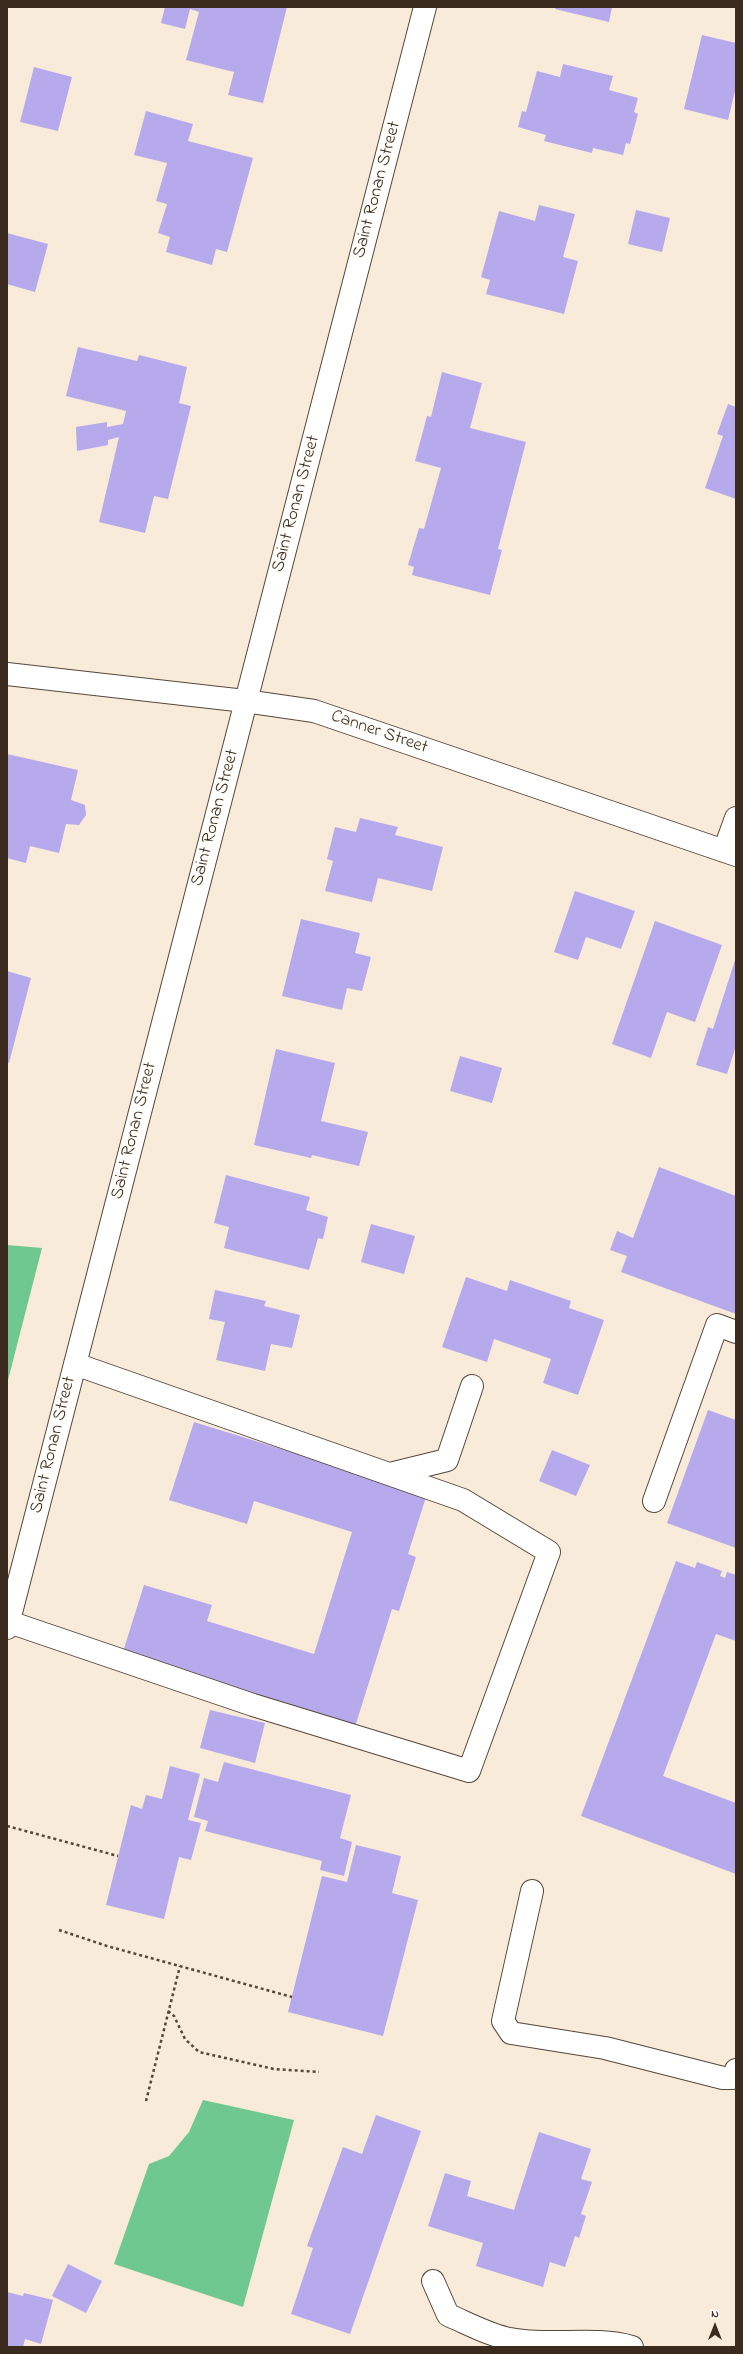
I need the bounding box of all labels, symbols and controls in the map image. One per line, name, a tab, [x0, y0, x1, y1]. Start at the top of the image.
street label: Saint Ronan Street	[349, 119, 407, 261]
street label: Saint Ronan Street	[268, 433, 326, 575]
street label: Canner Street	[328, 706, 430, 760]
street label: Saint Ronan Street	[187, 747, 245, 889]
street label: Saint Ronan Street	[108, 1060, 162, 1202]
street label: Saint Ronan Street	[27, 1374, 81, 1516]
north arrow	[695, 2306, 735, 2346]
text: N	[711, 2306, 719, 2322]

